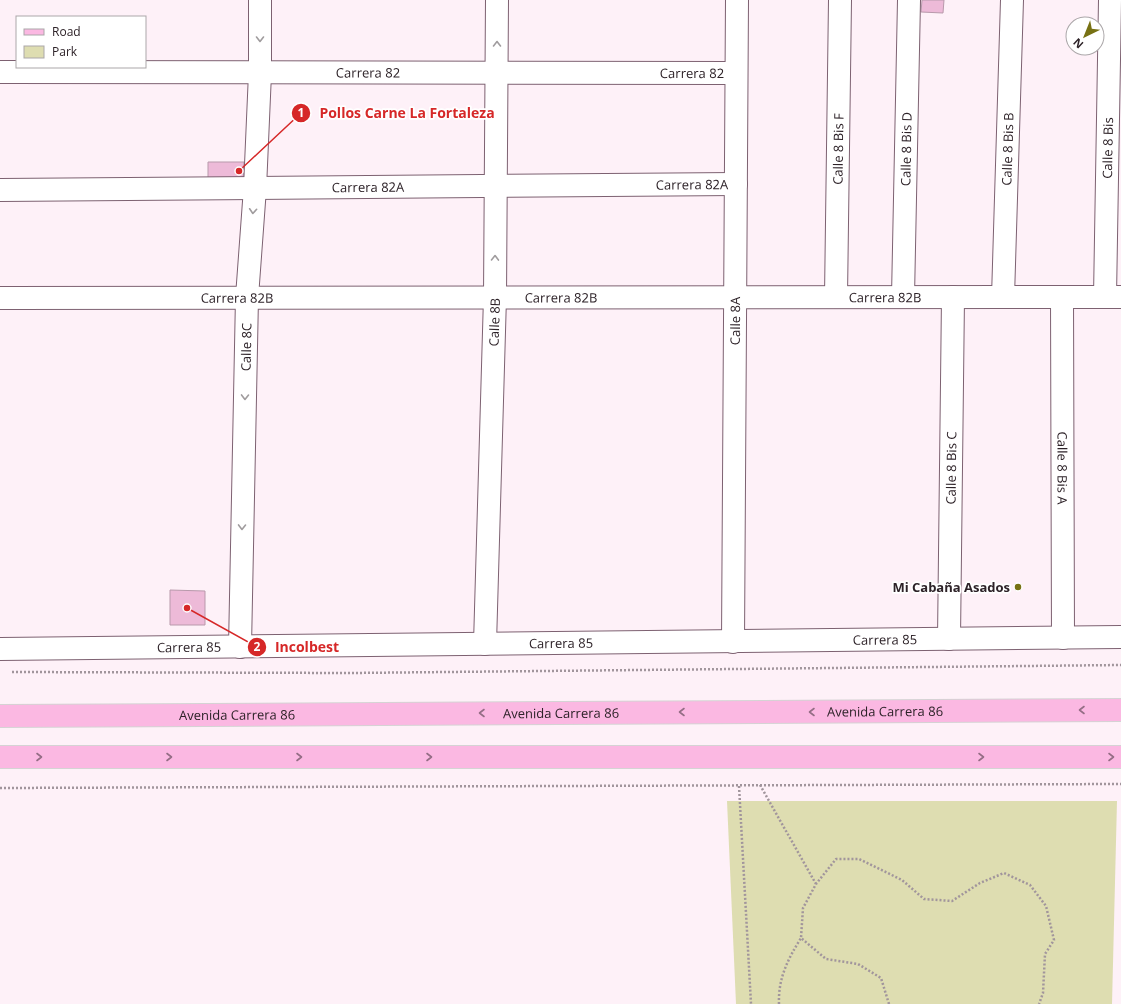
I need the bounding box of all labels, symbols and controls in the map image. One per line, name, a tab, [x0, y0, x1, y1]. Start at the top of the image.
legend	[16, 16, 146, 68]
north arrow	[1065, 16, 1105, 56]
text: Road	[52, 23, 81, 40]
text: N	[1069, 35, 1086, 52]
one-way arrow	[256, 36, 264, 42]
one-way arrow	[493, 41, 501, 47]
text: Park	[52, 43, 78, 60]
street label: Carrera 82	[336, 63, 400, 82]
street label: Carrera 82	[660, 64, 724, 82]
callout: Pollos Carne La Fortaleza	[291, 100, 502, 126]
text: Pollos Carne La Fortaleza	[319, 103, 495, 122]
text: 1	[298, 104, 304, 121]
street label: Calle 8 Bis D	[896, 112, 916, 186]
street label: Calle 8 Bis B	[997, 112, 1018, 186]
street label: Calle 8 Bis F	[829, 113, 847, 185]
street label: Calle 8 Bis	[1098, 117, 1117, 179]
street label: Carrera 82A	[656, 175, 729, 194]
street label: Carrera 82A	[332, 178, 405, 196]
one-way arrow	[249, 208, 258, 214]
one-way arrow	[491, 255, 499, 261]
street label: Carrera 82B	[525, 288, 597, 307]
street label: Carrera 82B	[849, 288, 921, 306]
street label: Carrera 82B	[201, 289, 273, 307]
street label: Calle 8A	[726, 296, 744, 345]
street label: Calle 8B	[485, 298, 504, 347]
street label: Calle 8C	[237, 323, 255, 371]
one-way arrow	[241, 394, 249, 400]
street label: Calle 8 Bis C	[942, 431, 960, 505]
street label: Calle 8 Bis A	[1053, 431, 1072, 505]
one-way arrow	[238, 524, 246, 530]
place label: Mi Cabaña Asados	[892, 578, 1010, 596]
marker: Mi Cabaña Asados	[1013, 582, 1023, 592]
street label: Carrera 85	[853, 630, 917, 649]
callout: Incolbest	[247, 634, 347, 660]
street label: Carrera 85	[529, 634, 593, 652]
text: Incolbest	[275, 637, 339, 656]
street label: Carrera 85	[157, 638, 221, 656]
text: 2	[254, 638, 261, 655]
street label: Avenida Carrera 86	[827, 702, 943, 721]
street label: Avenida Carrera 86	[503, 704, 619, 722]
street label: Avenida Carrera 86	[179, 705, 295, 724]
one-way arrow	[1079, 706, 1085, 714]
one-way arrow	[679, 708, 685, 716]
one-way arrow	[809, 708, 815, 716]
one-way arrow	[479, 709, 485, 718]
one-way arrow	[36, 753, 42, 761]
one-way arrow	[166, 753, 172, 761]
one-way arrow	[296, 753, 302, 761]
one-way arrow	[426, 753, 432, 761]
one-way arrow	[978, 753, 984, 761]
one-way arrow	[1108, 753, 1114, 761]

